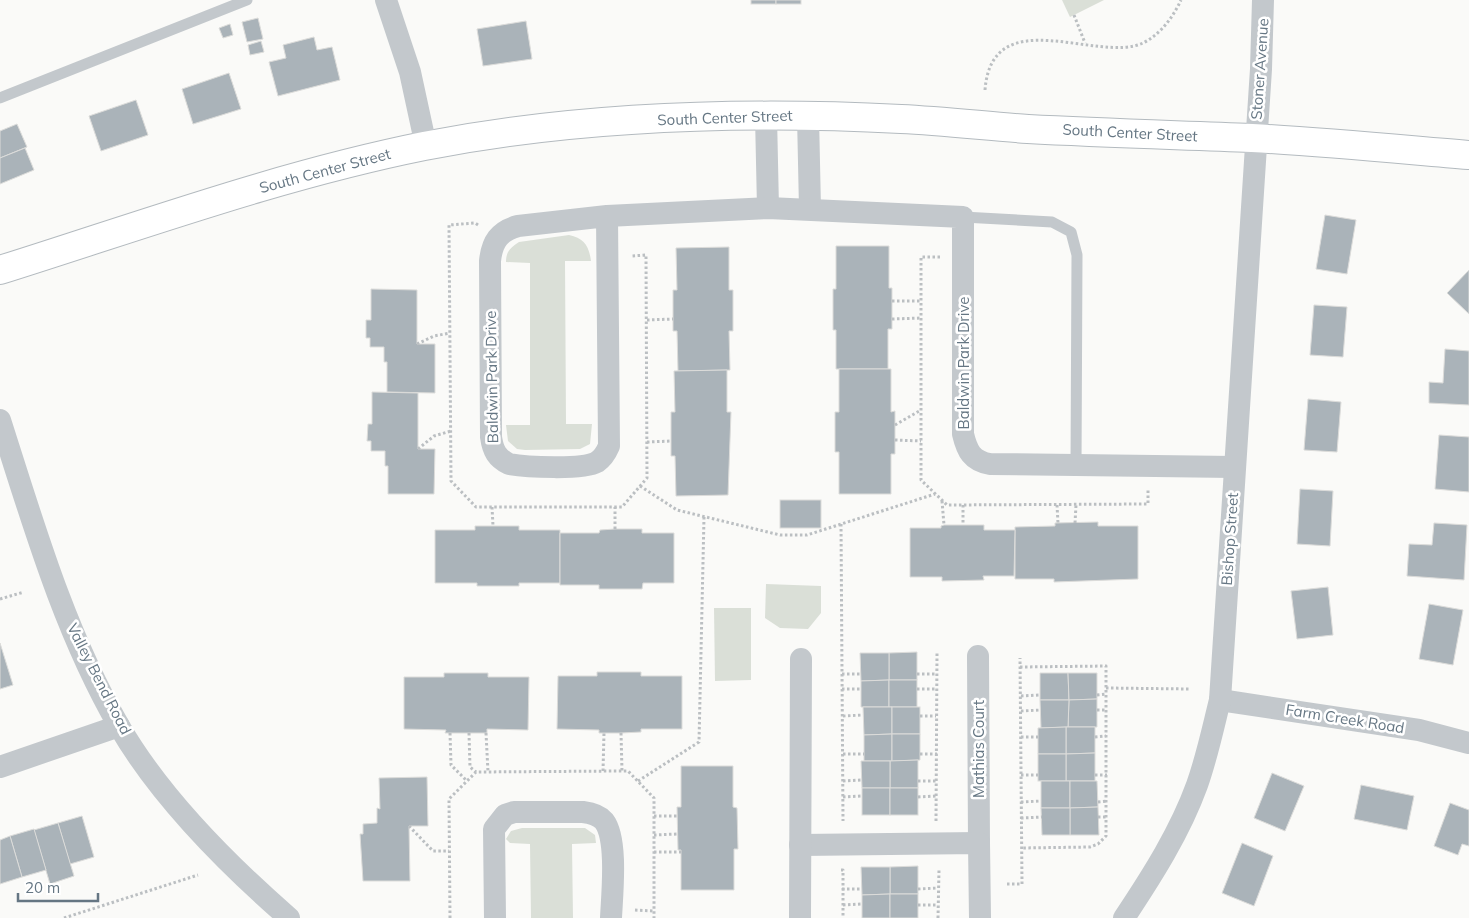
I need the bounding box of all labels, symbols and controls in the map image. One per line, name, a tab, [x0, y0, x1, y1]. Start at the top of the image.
street label: Stoner Avenue	[1246, 18, 1273, 120]
street label: South Center Street	[657, 106, 793, 129]
street label: South Center Street	[1062, 119, 1198, 146]
street label: South Center Street	[257, 144, 393, 197]
street label: Baldwin Park Drive	[954, 297, 973, 429]
street label: Baldwin Park Drive	[481, 310, 502, 444]
street label: Bishop Street	[1217, 492, 1242, 586]
street label: Valley Bend Road	[63, 620, 136, 738]
street label: Mathias Court	[969, 700, 988, 798]
street label: Farm Creek Road	[1284, 700, 1406, 737]
scale bar	[18, 870, 98, 902]
text: 20 m	[25, 878, 60, 897]

